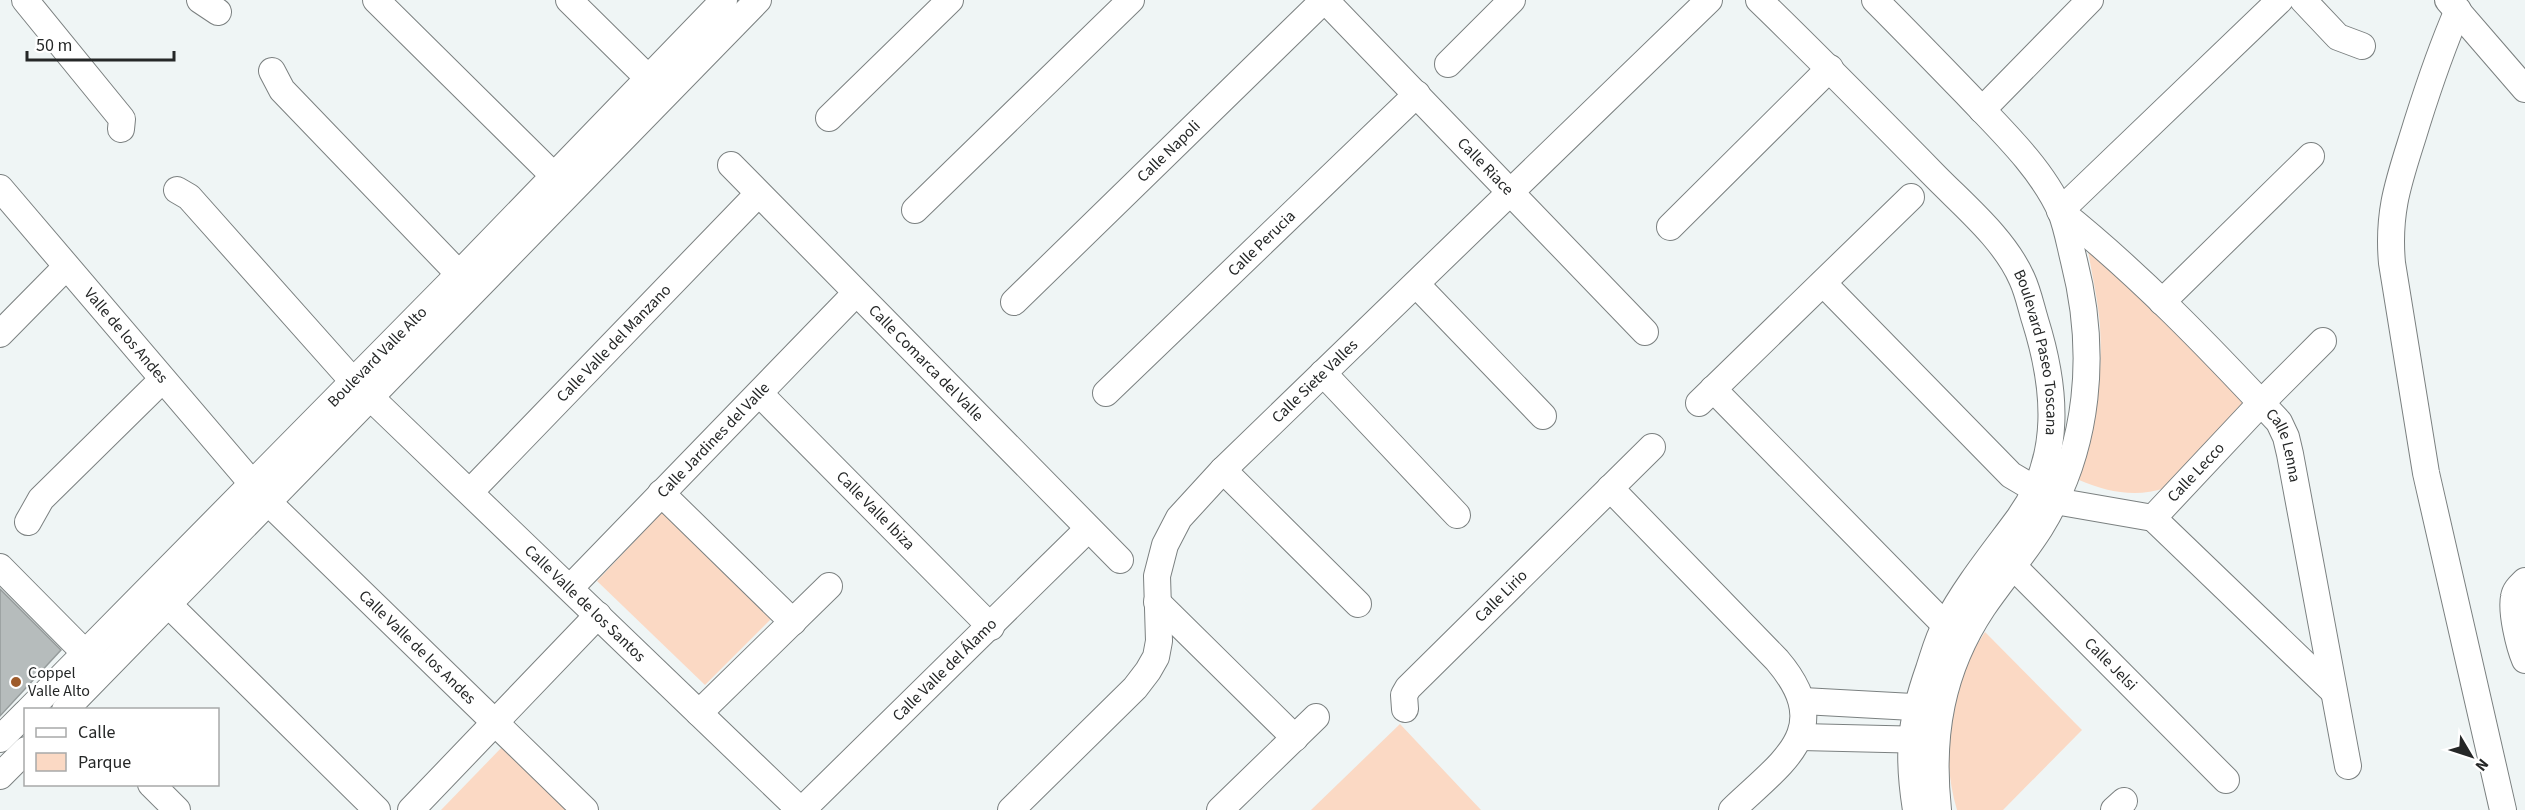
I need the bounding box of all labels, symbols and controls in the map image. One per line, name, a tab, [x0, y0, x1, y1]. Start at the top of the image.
scale bar	[27, 24, 174, 62]
text: 50 m	[36, 33, 72, 58]
street label: Calle Napoli	[1132, 115, 1205, 187]
street label: Calle Riace	[1452, 133, 1518, 200]
street label: Calle Perucia	[1223, 205, 1301, 281]
street label: Boulevard Paseo Toscana	[2008, 266, 2063, 436]
street label: Calle Valle del Manzano	[552, 279, 676, 407]
street label: Valle de los Andes	[79, 283, 173, 388]
street label: Calle Comarca del Valle	[864, 300, 989, 426]
street label: Boulevard Valle Alto	[323, 302, 432, 412]
street label: Calle Siete Valles	[1267, 334, 1363, 428]
street label: Calle Jardines del Valle	[652, 377, 775, 503]
street label: Calle Lenna	[2261, 404, 2306, 484]
street label: Calle Lecco	[2162, 438, 2230, 507]
street label: Calle Valle Ibiza	[831, 466, 920, 555]
street label: Calle Valle de los Santos	[519, 540, 651, 667]
street label: Calle Lirio	[1470, 565, 1533, 627]
street label: Calle Valle de los Andes	[354, 585, 481, 709]
street label: Calle Valle del Álamo	[887, 613, 1002, 726]
street label: Calle Jelsi	[2079, 633, 2142, 696]
place label: Coppel Valle Alto	[28, 662, 90, 702]
marker: Coppel Valle Alto	[9, 675, 23, 689]
legend	[24, 708, 219, 786]
text: Calle	[78, 720, 116, 745]
north arrow	[2441, 726, 2501, 786]
text: Parque	[78, 750, 131, 775]
text: N	[2470, 754, 2494, 776]

